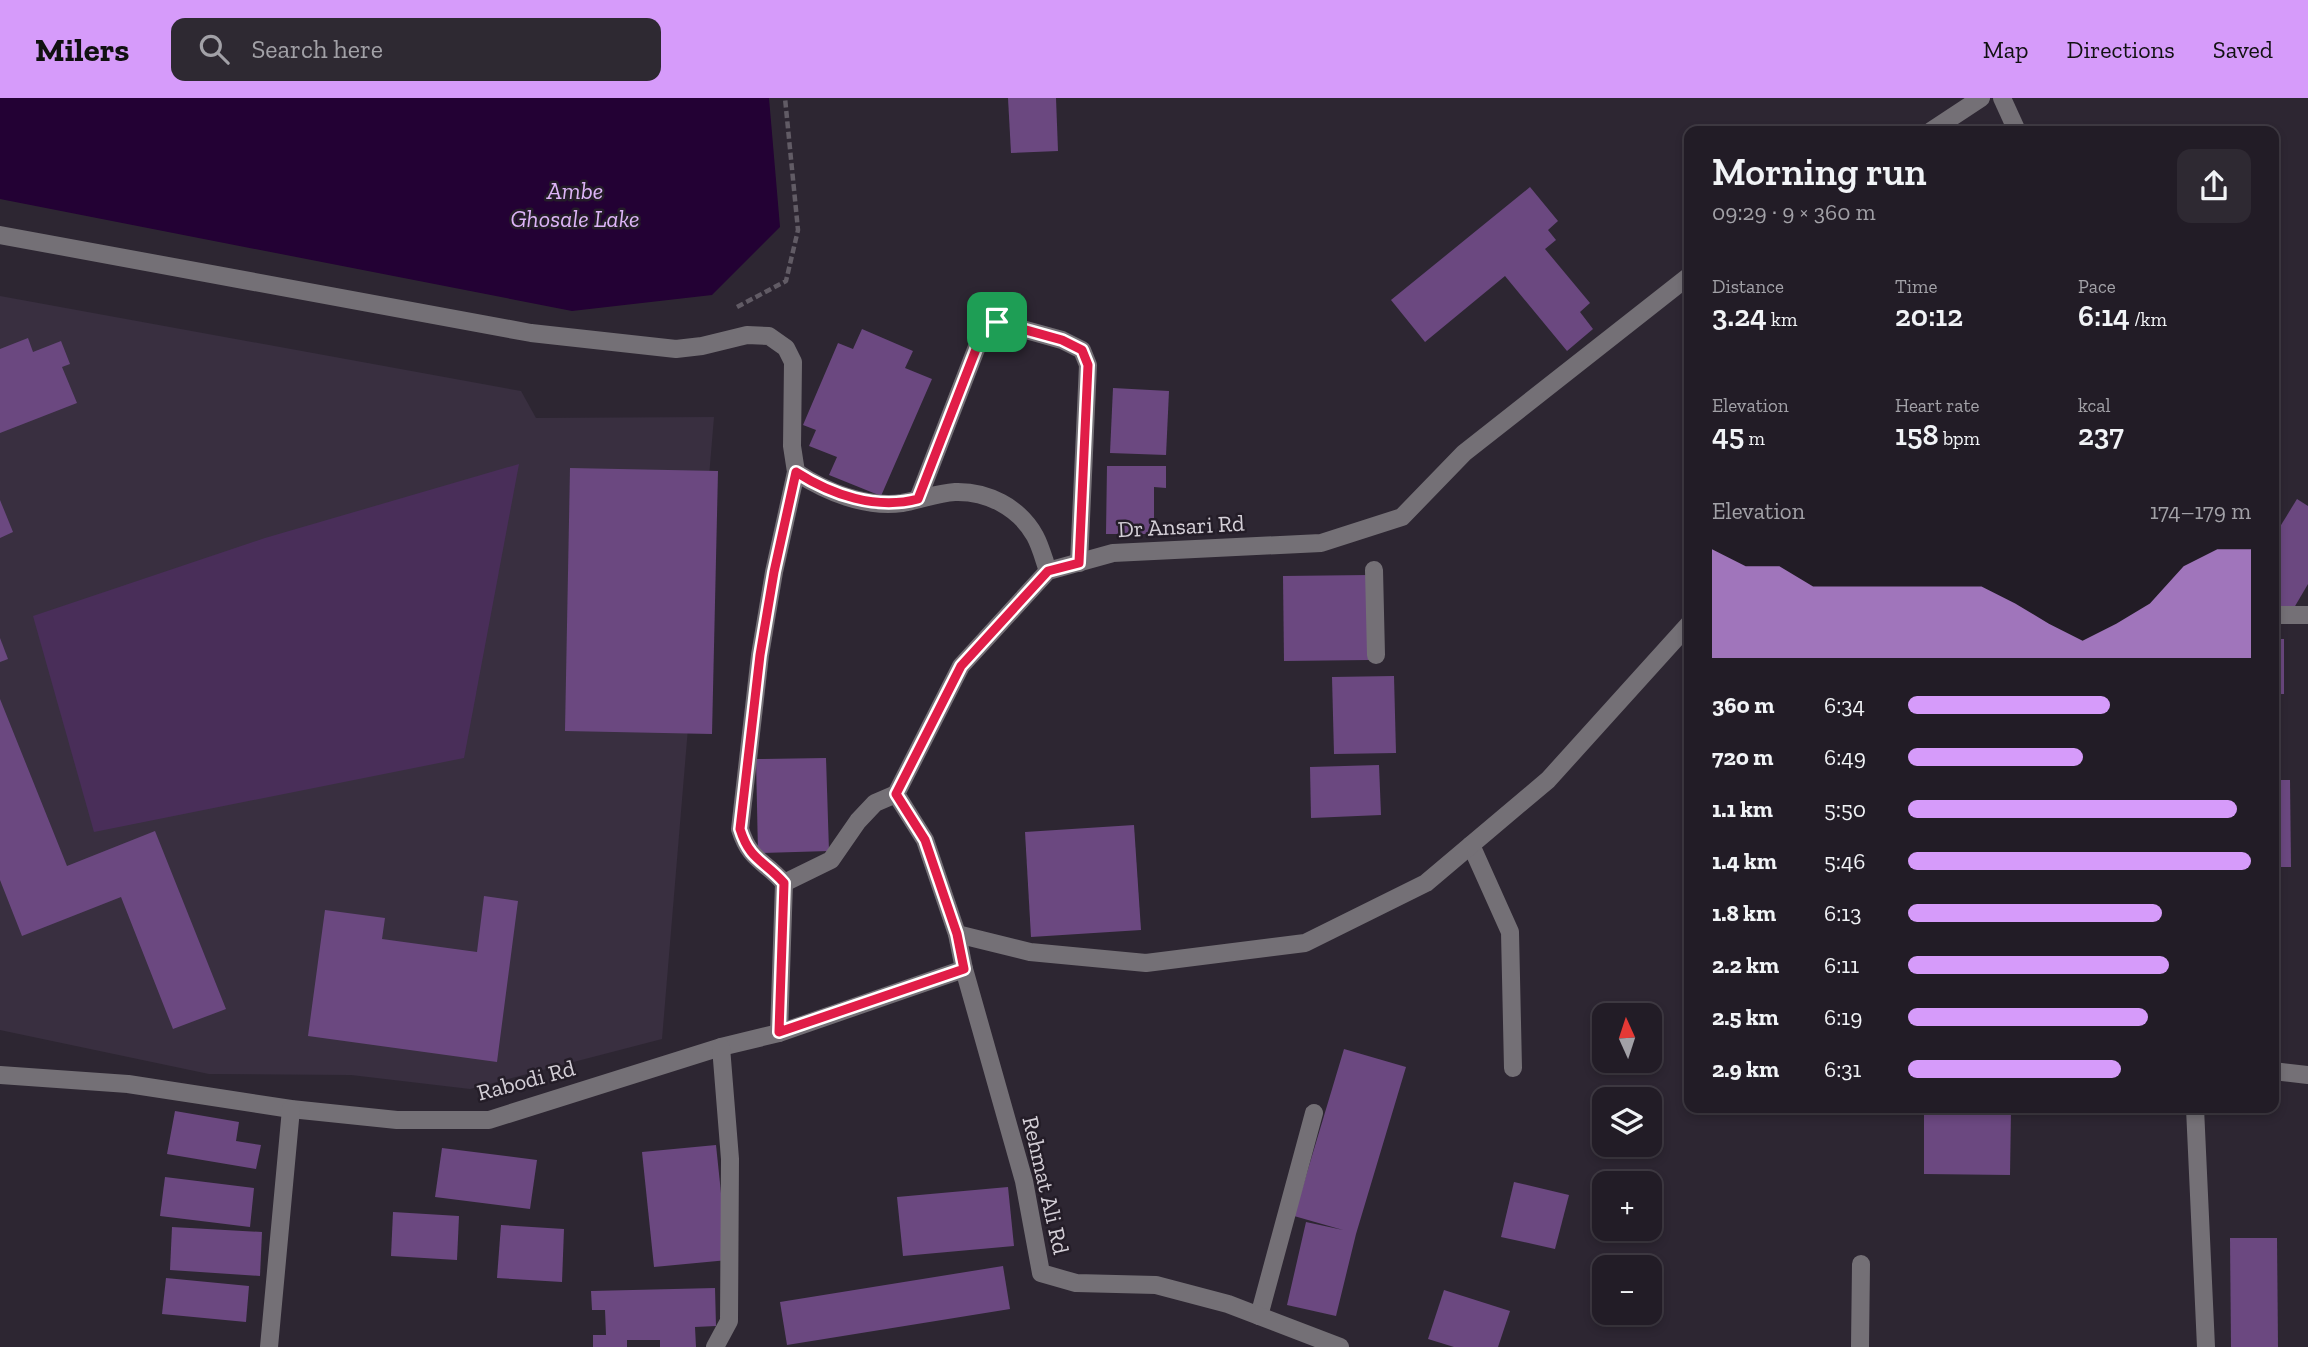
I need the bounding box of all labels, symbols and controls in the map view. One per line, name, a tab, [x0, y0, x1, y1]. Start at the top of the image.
search box	[171, 18, 661, 81]
text: Milers	[35, 30, 129, 69]
icon: search	[195, 30, 233, 68]
text: Search here	[251, 33, 383, 65]
text: Map	[1983, 35, 2029, 64]
text: Directions	[2067, 35, 2175, 64]
text: Saved	[2213, 35, 2273, 64]
text: Morning run	[1712, 149, 1927, 195]
button: share	[2177, 149, 2251, 223]
water label: Ambe Ghosale Lake	[510, 176, 640, 233]
text: 09:29 · 9 × 360 m	[1712, 198, 1876, 226]
text: Distance	[1712, 275, 1784, 298]
text: Time	[1895, 275, 1937, 298]
text: Pace	[2078, 275, 2116, 298]
pin	[967, 292, 1027, 352]
text: 3.24	[1712, 298, 1767, 334]
text: 20:12	[1895, 298, 1963, 334]
text: 6:14	[2078, 298, 2130, 334]
icon: arrive	[978, 303, 1016, 341]
text: km	[1767, 308, 1797, 331]
text: /km	[2130, 308, 2167, 331]
text: Elevation	[1712, 394, 1789, 417]
text: Heart rate	[1895, 394, 1980, 417]
text: kcal	[2078, 394, 2111, 417]
text: 45	[1712, 417, 1744, 453]
text: 158	[1895, 417, 1939, 453]
text: 237	[2078, 417, 2124, 453]
text: m	[1744, 427, 1765, 450]
text: bpm	[1939, 427, 1980, 450]
text: Elevation	[1712, 497, 1805, 525]
text: 174–179 m	[2150, 497, 2251, 525]
street label: Dr Ansari Rd	[1117, 509, 1246, 543]
text: 360 m	[1712, 691, 1774, 719]
text: 6:34	[1824, 691, 1865, 719]
text: 720 m	[1712, 743, 1773, 771]
text: 6:49	[1824, 743, 1866, 771]
text: 1.1 km	[1712, 795, 1773, 823]
text: 5:50	[1824, 795, 1866, 823]
text: 1.4 km	[1712, 847, 1777, 875]
text: 5:46	[1824, 847, 1866, 875]
text: 1.8 km	[1712, 899, 1776, 927]
text: 6:13	[1824, 899, 1861, 927]
text: 2.2 km	[1712, 951, 1779, 979]
text: 6:11	[1824, 951, 1859, 979]
north arrow	[1592, 1003, 1662, 1073]
map controls	[1592, 1003, 1662, 1325]
text: 2.5 km	[1712, 1003, 1779, 1031]
text: 6:19	[1824, 1003, 1862, 1031]
street label: Rabodi Rd	[474, 1053, 578, 1107]
text: 2.9 km	[1712, 1055, 1779, 1083]
text: 6:31	[1824, 1055, 1861, 1083]
button: layers	[1592, 1087, 1662, 1157]
street label: Rehmat Ali Rd	[1017, 1113, 1076, 1257]
button: +	[1592, 1171, 1662, 1241]
button: −	[1592, 1255, 1662, 1325]

